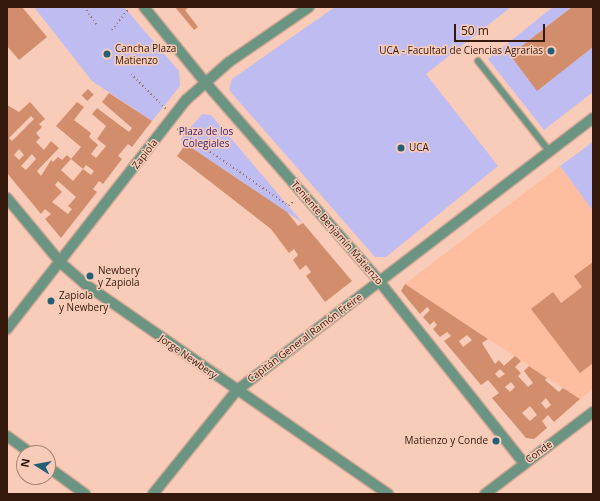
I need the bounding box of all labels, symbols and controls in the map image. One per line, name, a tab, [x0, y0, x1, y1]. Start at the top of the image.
scale bar	[456, 16, 547, 42]
text: 50 m	[461, 22, 489, 39]
place label: Cancha Plaza Matienzo	[115, 42, 176, 66]
place label: UCA - Facultad de Ciencias Agrarias	[379, 45, 543, 57]
marker: UCA - Facultad de Ciencias Agrarias	[546, 46, 556, 56]
marker: Cancha Plaza Matienzo	[102, 49, 112, 59]
park label: Plaza de los Colegiales	[179, 125, 233, 148]
street label: Zapiola	[130, 137, 160, 171]
place label: UCA	[409, 142, 429, 154]
marker: UCA	[396, 143, 406, 153]
street label: Teniente Benjamín Matienzo	[289, 179, 385, 287]
place label: Newbery y Zapiola	[98, 264, 140, 288]
marker: Newbery y Zapiola	[85, 271, 95, 281]
place label: Zapiola y Newbery	[59, 289, 108, 312]
street label: Capitán General Ramón Freire	[245, 291, 365, 385]
marker: Zapiola y Newbery	[46, 296, 56, 306]
street label: Jorge Newbery	[157, 333, 219, 381]
place label: Matienzo y Conde	[405, 435, 488, 447]
marker: Matienzo y Conde	[491, 436, 501, 446]
street label: Conde	[523, 438, 555, 466]
north arrow	[16, 445, 56, 485]
text: N	[16, 457, 33, 469]

